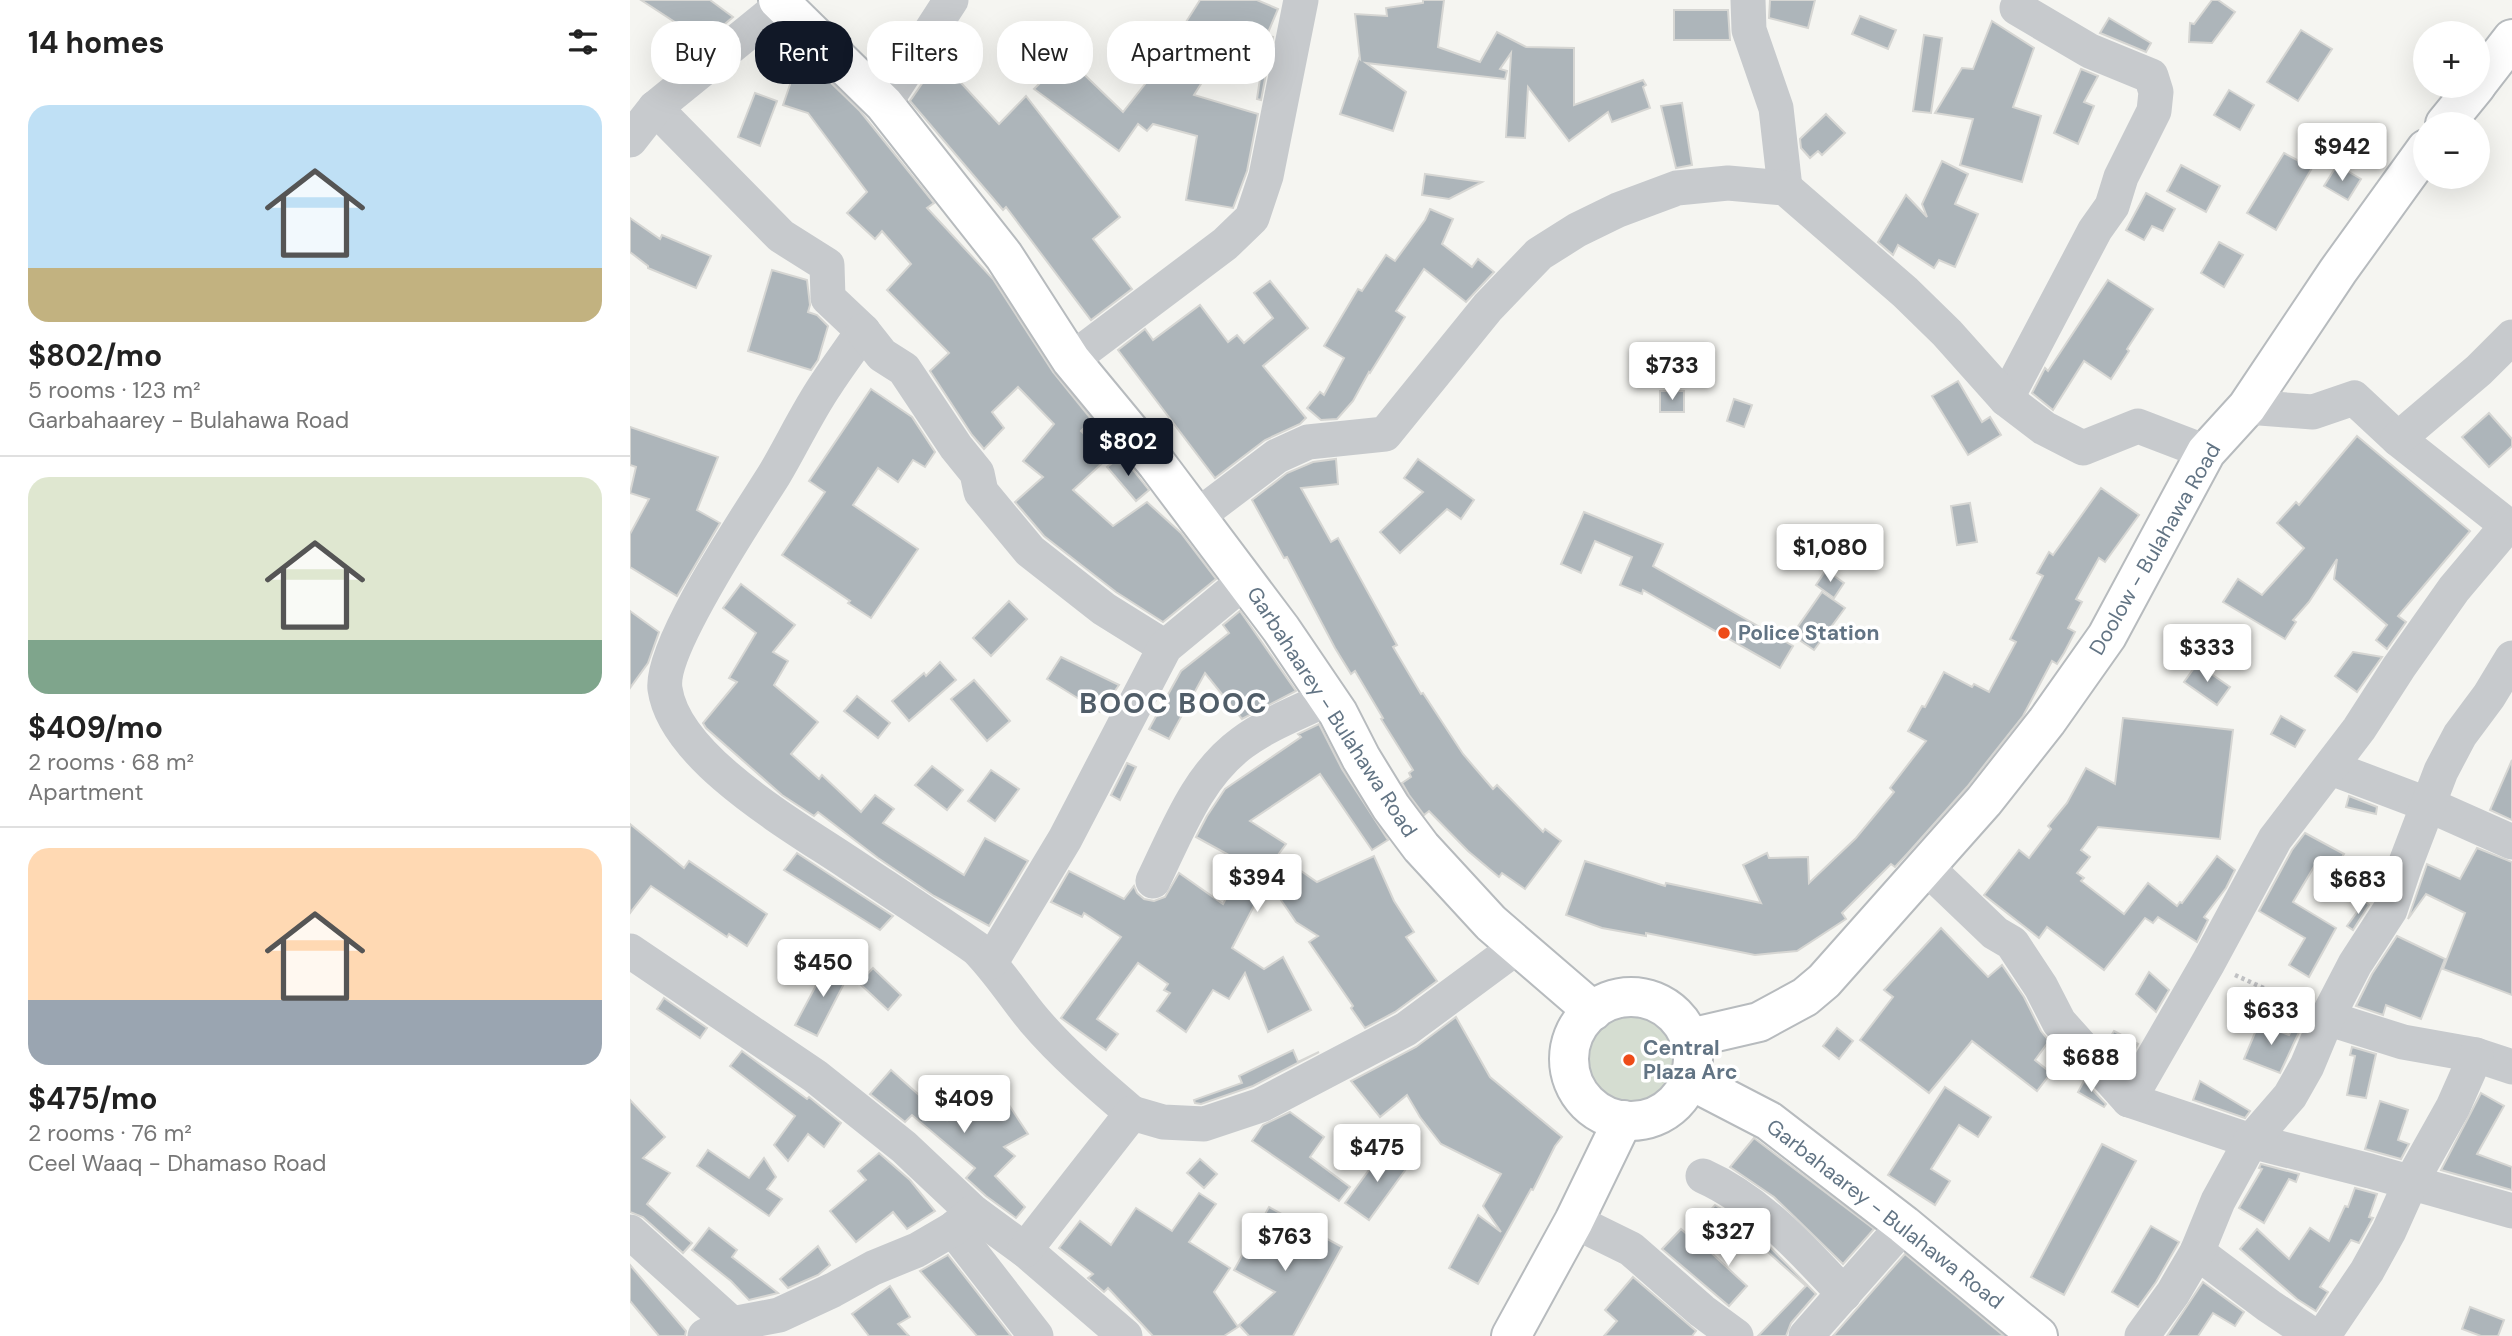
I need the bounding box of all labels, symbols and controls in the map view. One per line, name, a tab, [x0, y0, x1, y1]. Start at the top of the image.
chip: Buy	[651, 21, 741, 84]
chip: Rent	[755, 21, 853, 84]
chip: Filters	[867, 21, 983, 84]
chip: New	[997, 21, 1093, 84]
chip: Apartment	[1107, 21, 1275, 84]
map controls	[2413, 21, 2490, 189]
button: +	[2413, 21, 2490, 98]
text: 14 homes	[28, 23, 165, 62]
icon: filters	[564, 23, 602, 61]
button: −	[2413, 112, 2490, 189]
pin: $942	[2301, 124, 2383, 183]
text: $942	[2314, 131, 2370, 161]
icon: home	[252, 150, 378, 276]
text: $802/mo	[28, 336, 162, 375]
pin: $733	[1631, 342, 1713, 402]
text: $733	[1645, 350, 1699, 380]
text: 5 rooms · 123 m²	[28, 375, 201, 405]
text: Garbahaarey - Bulahawa Road	[28, 405, 349, 435]
pin: $802	[1087, 419, 1169, 478]
text: $802	[1099, 426, 1157, 456]
street label: Doolow - Bulahawa Road	[2083, 438, 2227, 660]
icon: home	[252, 522, 378, 648]
pin: $1,080	[1773, 524, 1887, 584]
text: $1,080	[1793, 532, 1867, 562]
street label: Garbahaarey - Bulahawa Road	[1240, 581, 1424, 843]
place label: Police Station	[1738, 619, 1879, 647]
pin: $333	[2166, 624, 2248, 684]
marker: Police Station	[1716, 625, 1732, 641]
text: $333	[2179, 632, 2235, 662]
district label: BOOC BOOC	[1079, 685, 1269, 722]
text: $409/mo	[28, 708, 163, 747]
text: 2 rooms · 68 m²	[28, 747, 194, 777]
text: Apartment	[28, 777, 143, 807]
pin: $394	[1216, 855, 1298, 914]
pin: $683	[2317, 856, 2399, 916]
text: $394	[1229, 862, 1285, 892]
text: $683	[2330, 864, 2386, 894]
icon: home	[252, 893, 378, 1019]
pin: $450	[782, 940, 864, 999]
text: $450	[793, 947, 853, 977]
pin: $633	[2230, 988, 2312, 1047]
text: $633	[2243, 995, 2299, 1025]
place label: Central Plaza Arc	[1643, 1034, 1737, 1086]
pin: $688	[2050, 1034, 2132, 1094]
text: $688	[2062, 1042, 2120, 1072]
marker: Central Plaza Arc	[1621, 1052, 1637, 1068]
pin: $409	[923, 1076, 1005, 1135]
text: $475/mo	[28, 1079, 158, 1118]
text: $409	[934, 1083, 994, 1113]
street label: Garbahaarey - Bulahawa Road	[1761, 1113, 2009, 1315]
text: 2 rooms · 76 m²	[28, 1118, 192, 1148]
pin: $475	[1336, 1124, 1418, 1184]
text: $475	[1350, 1132, 1404, 1162]
text: Ceel Waaq - Dhamaso Road	[28, 1148, 327, 1178]
pin: $327	[1687, 1208, 1769, 1268]
pin: $763	[1244, 1214, 1326, 1273]
text: $327	[1701, 1216, 1755, 1246]
text: $763	[1258, 1221, 1312, 1251]

